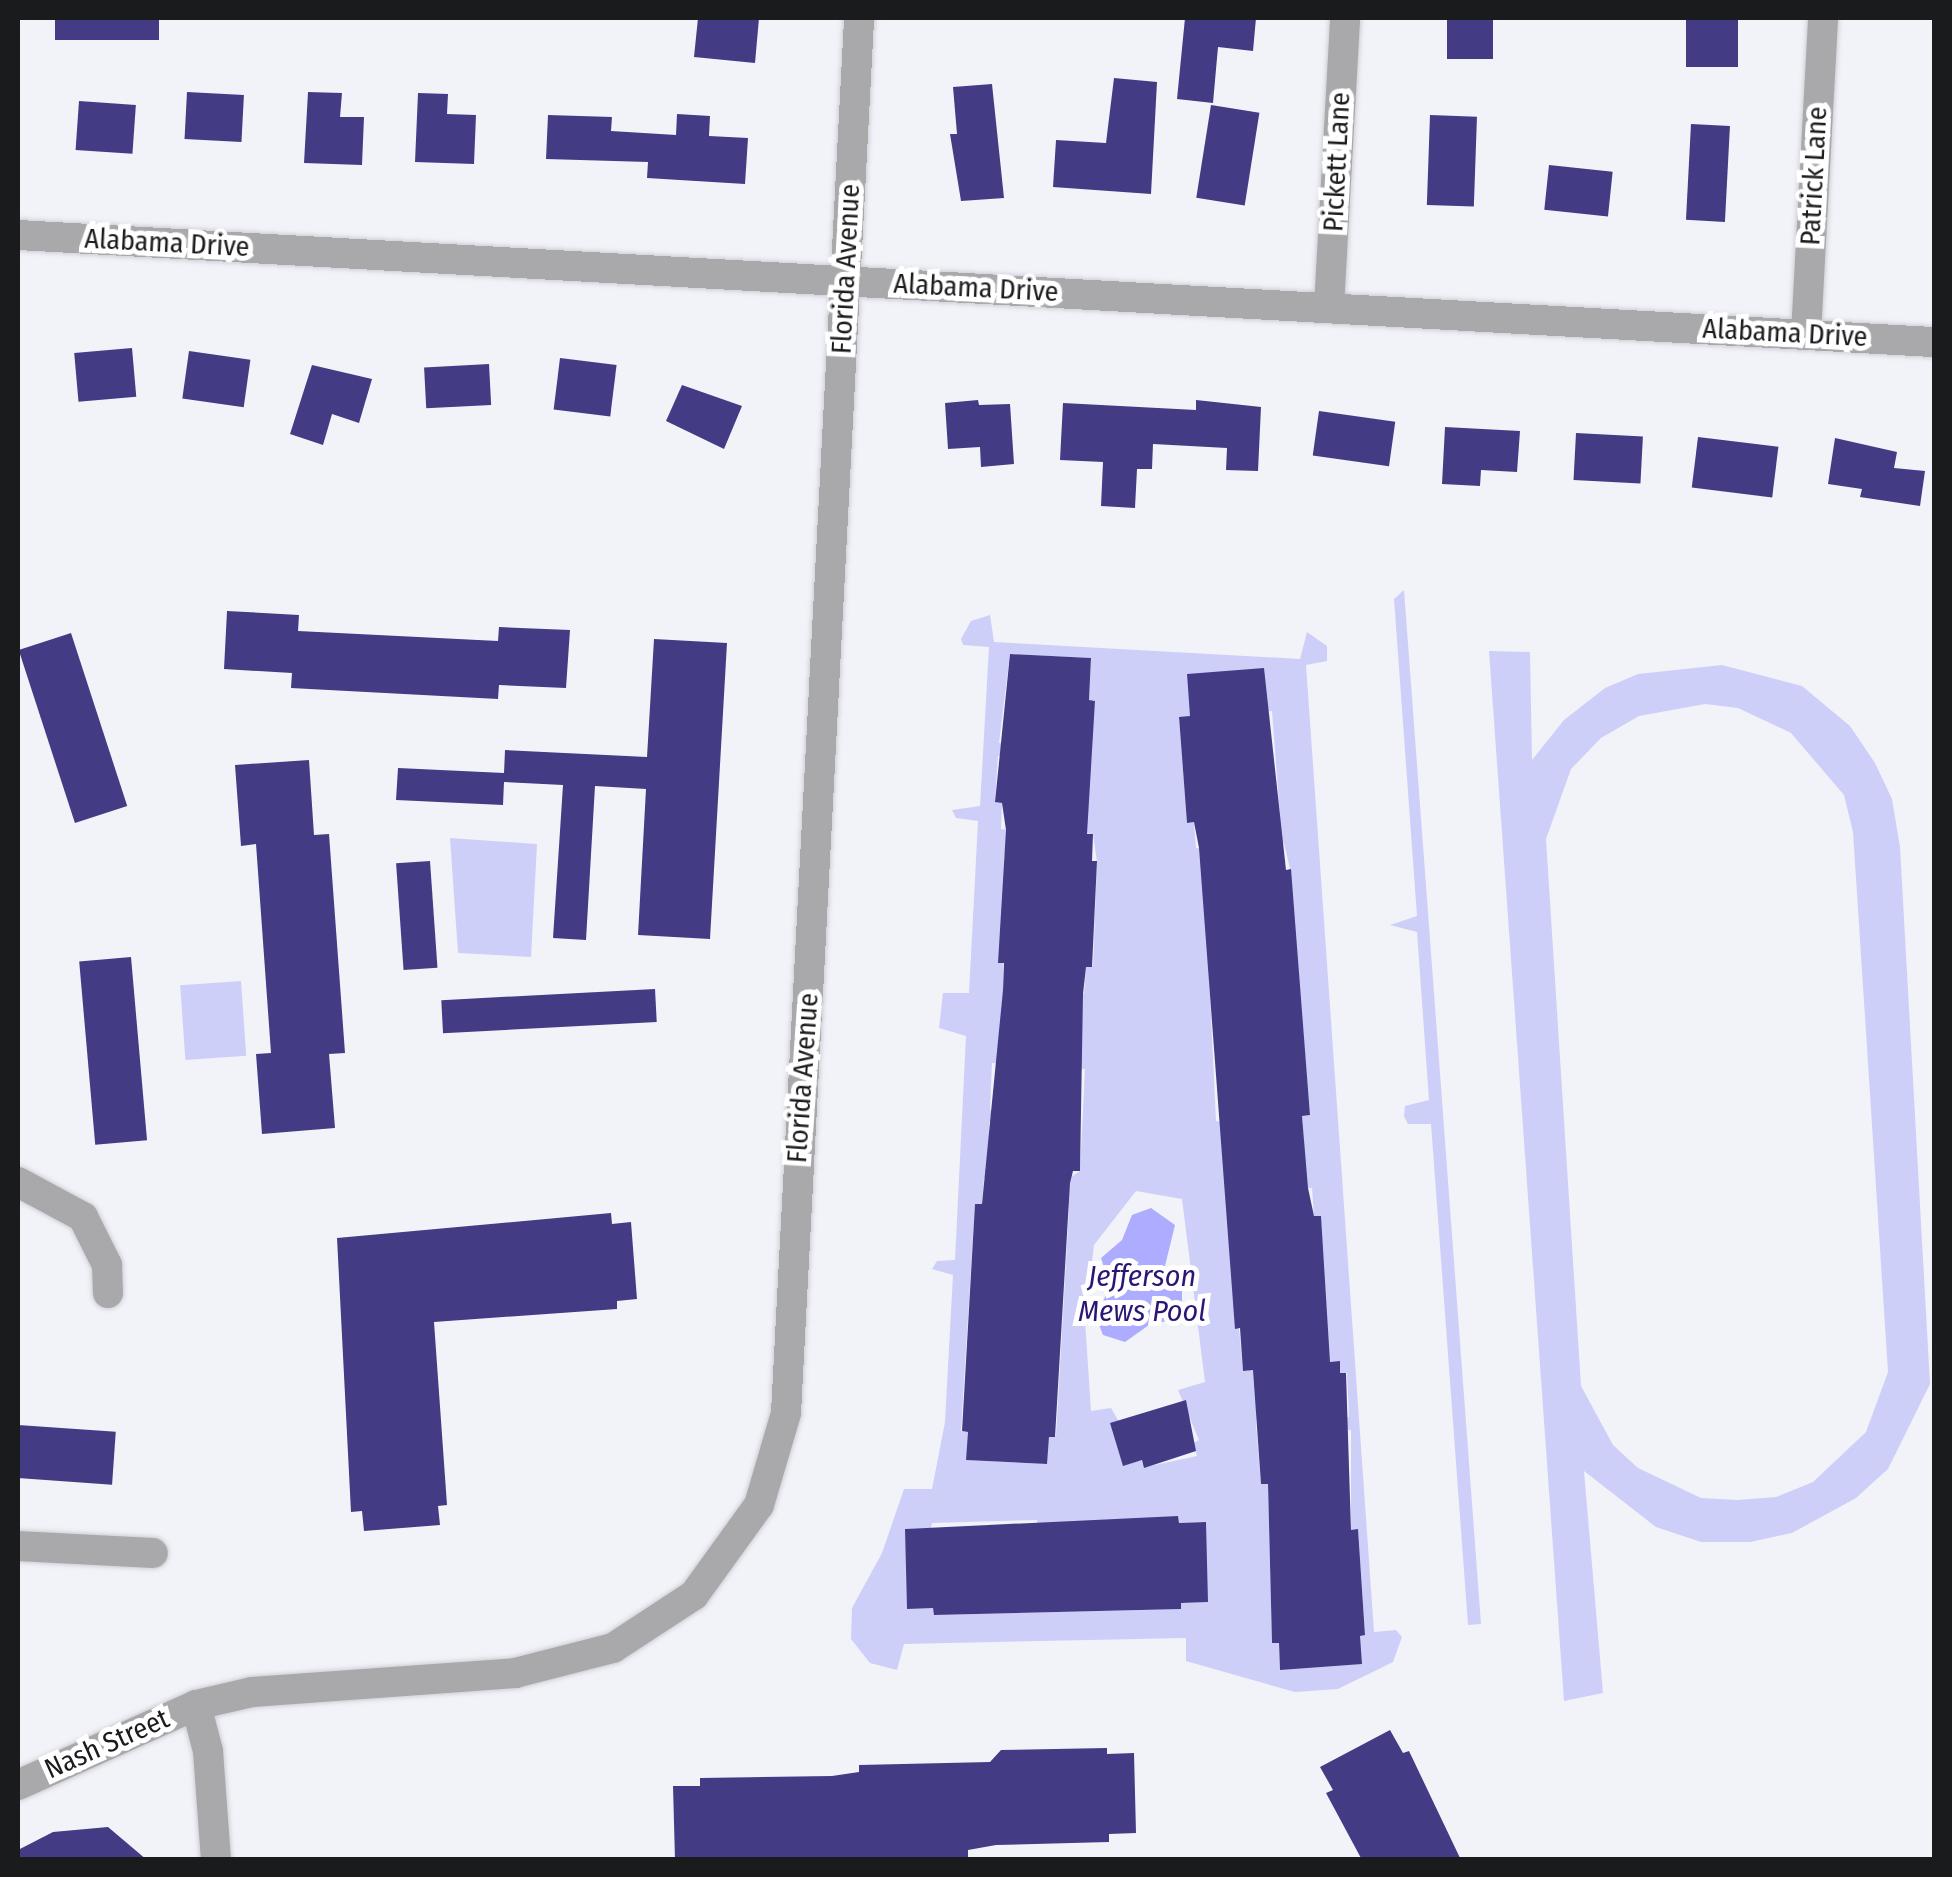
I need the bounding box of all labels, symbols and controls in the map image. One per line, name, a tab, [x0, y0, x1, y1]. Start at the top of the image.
street label: Pickett Lane	[1317, 91, 1357, 233]
street label: Patrick Lane	[1794, 106, 1834, 246]
street label: Florida Avenue	[825, 183, 867, 355]
street label: Alabama Drive	[84, 222, 250, 264]
street label: Alabama Drive	[893, 267, 1059, 309]
street label: Alabama Drive	[1702, 312, 1868, 354]
street label: Florida Avenue	[780, 992, 826, 1164]
water label: Jefferson Mews Pool	[1078, 1258, 1206, 1328]
street label: Nash Street	[40, 1702, 174, 1786]

